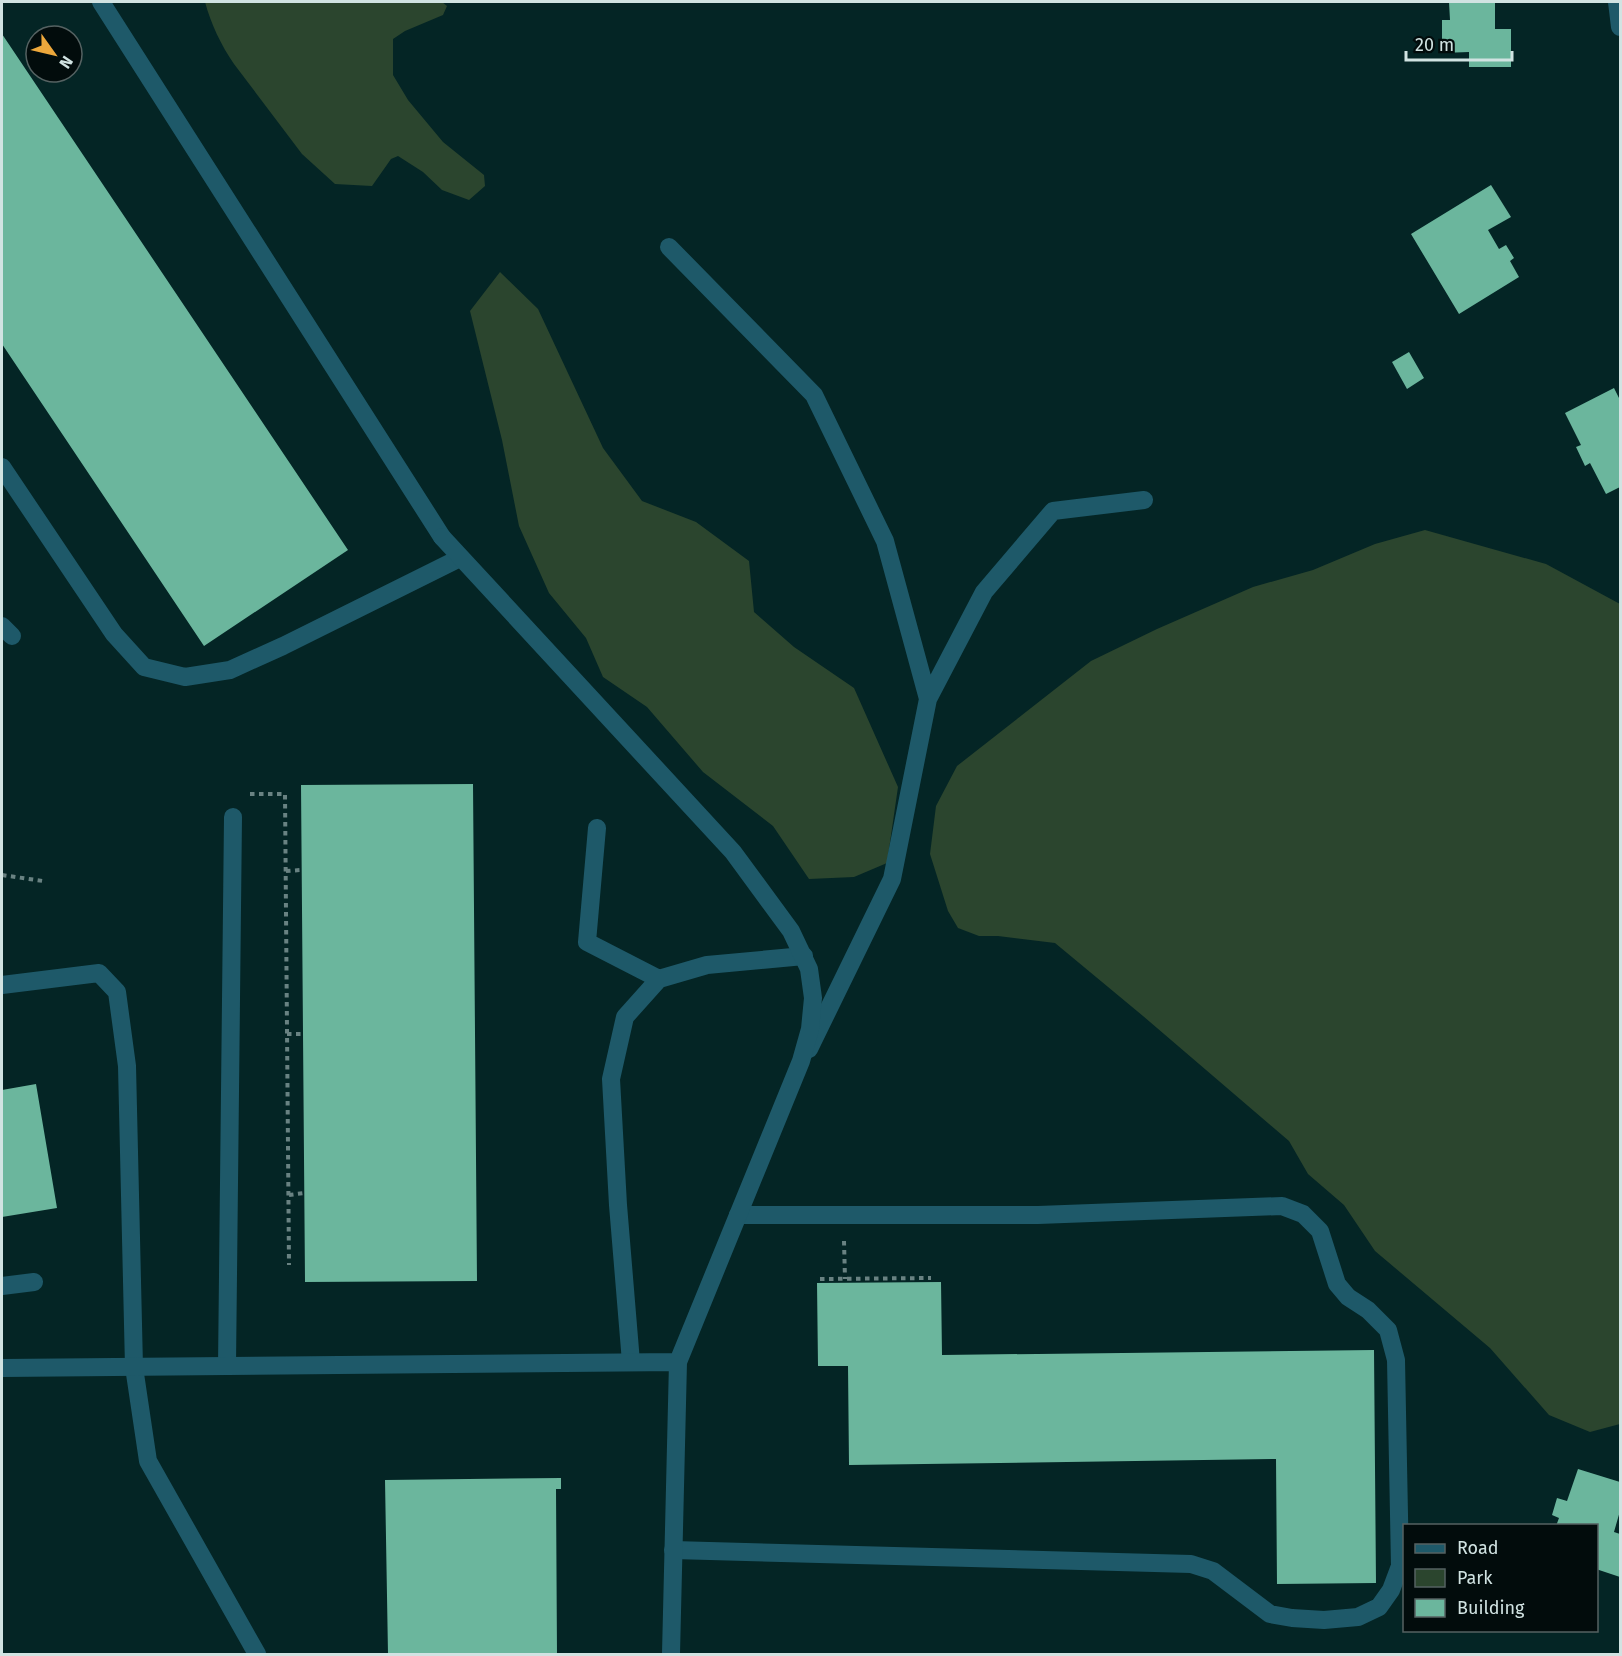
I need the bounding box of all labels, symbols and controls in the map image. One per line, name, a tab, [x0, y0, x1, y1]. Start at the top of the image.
north arrow	[24, 24, 84, 84]
scale bar	[1406, 24, 1512, 62]
text: 20 m	[1415, 34, 1454, 56]
text: N	[55, 52, 77, 72]
legend	[1403, 1524, 1598, 1632]
text: Road	[1457, 1537, 1499, 1559]
text: Park	[1457, 1567, 1493, 1589]
text: Building	[1457, 1597, 1525, 1619]

